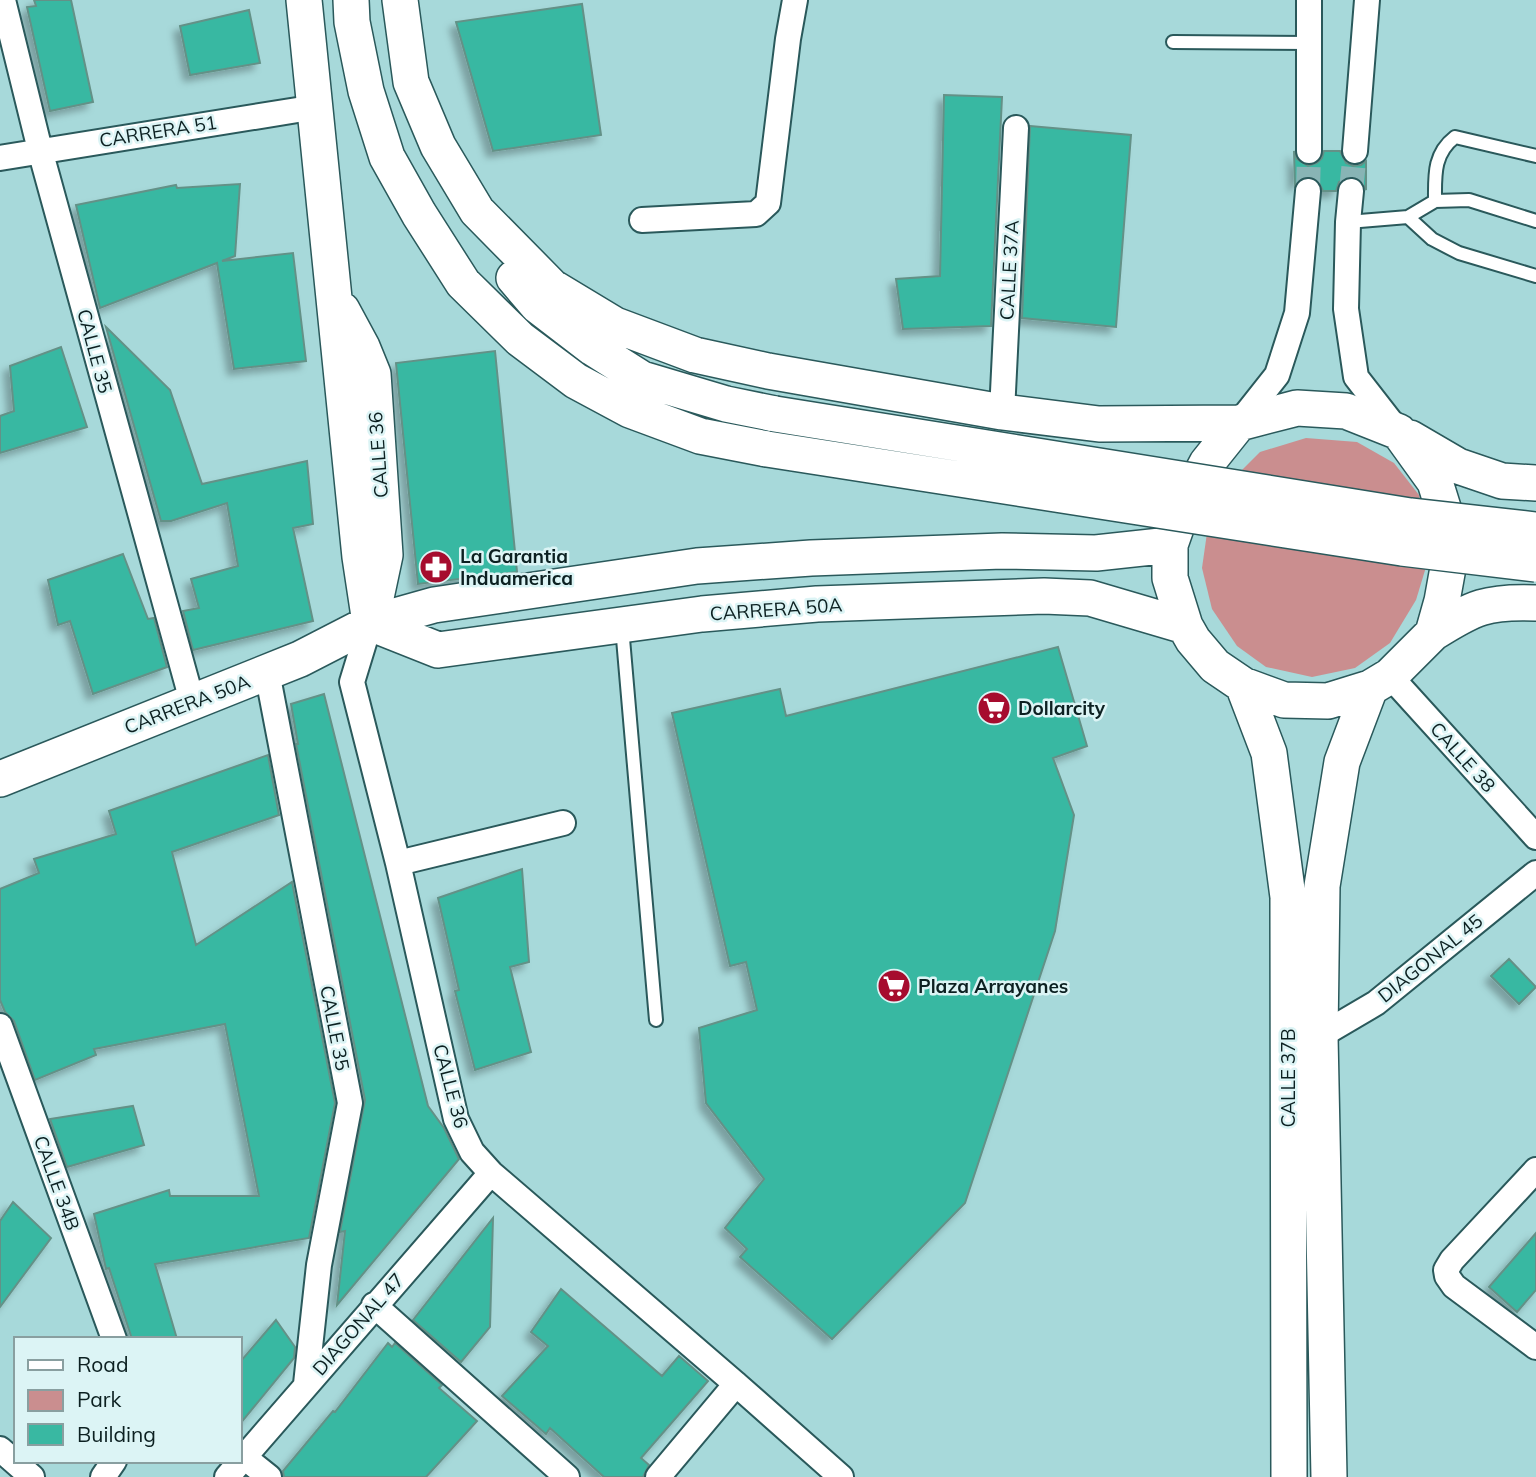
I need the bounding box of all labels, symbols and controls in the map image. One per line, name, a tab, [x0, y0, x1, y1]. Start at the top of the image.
street label: CARRERA 51	[97, 110, 219, 152]
street label: CALLE 37A	[994, 219, 1024, 321]
street label: CALLE 35	[72, 306, 118, 396]
street label: CALLE 36	[363, 411, 393, 499]
place label: La Garantia Induamerica	[460, 544, 573, 590]
pharmacy icon: La Garantia Induamerica	[417, 548, 455, 586]
street label: CARRERA 50A	[709, 592, 843, 626]
street label: CARRERA 50A	[121, 669, 253, 739]
supermarket icon: Dollarcity	[975, 689, 1013, 727]
place label: Dollarcity	[1018, 696, 1106, 720]
street label: CALLE 38	[1425, 717, 1501, 797]
street label: DIAGONAL 45	[1373, 908, 1487, 1008]
supermarket icon: Plaza Arrayanes	[875, 967, 913, 1005]
place label: Plaza Arrayanes	[918, 974, 1068, 998]
street label: CALLE 35	[315, 983, 355, 1073]
street label: CALLE 37B	[1276, 1028, 1300, 1128]
street label: CALLE 36	[428, 1041, 474, 1131]
street label: CALLE 34B	[29, 1132, 85, 1234]
street label: DIAGONAL 47	[307, 1268, 409, 1380]
legend	[14, 1337, 242, 1463]
text: Road	[77, 1351, 128, 1377]
text: Park	[77, 1386, 121, 1412]
text: Building	[77, 1421, 156, 1447]

